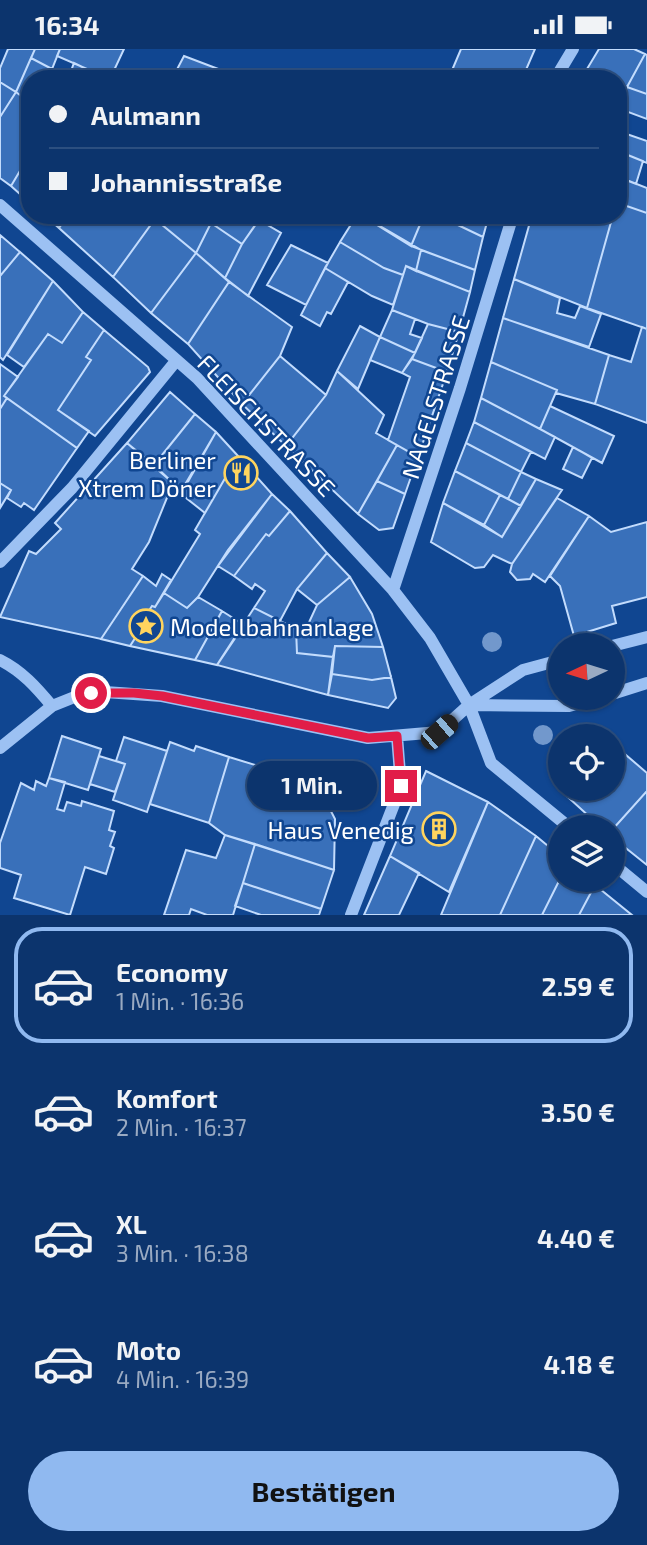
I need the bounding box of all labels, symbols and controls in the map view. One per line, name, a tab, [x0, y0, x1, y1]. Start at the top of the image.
text: 16:34	[35, 9, 100, 40]
text: Aulmann	[91, 99, 201, 130]
text: Johannisstraße	[91, 166, 282, 197]
street label: NAGELSTRASSE	[395, 312, 475, 482]
street label: FLEISCHSTRASSE	[192, 348, 342, 502]
place label: Berliner Xtrem Döner	[78, 445, 216, 502]
restaurant icon: Berliner Xtrem Döner	[222, 454, 260, 492]
place icon: Modellbahnanlage	[127, 607, 165, 645]
place label: Modellbahnanlage	[170, 612, 374, 641]
north arrow	[548, 633, 625, 711]
map controls	[548, 633, 625, 892]
route start	[75, 677, 107, 709]
car	[417, 710, 462, 754]
button: locate	[548, 724, 625, 801]
callout: 1 Min.	[247, 761, 376, 811]
route end	[385, 770, 417, 802]
text: 1 Min.	[281, 771, 343, 799]
building icon: Haus Venedig	[420, 810, 458, 848]
place label: Haus Venedig	[268, 815, 414, 844]
button: layers	[548, 815, 625, 892]
icon: car	[32, 954, 95, 1017]
text: Economy	[116, 956, 228, 987]
text: 2.59 €	[542, 970, 615, 1001]
text: 1 Min. · 16:36	[116, 987, 244, 1015]
icon: car	[32, 1080, 95, 1143]
text: Komfort	[116, 1082, 218, 1113]
text: 3.50 €	[541, 1096, 615, 1127]
text: 2 Min. · 16:37	[116, 1113, 247, 1141]
icon: car	[32, 1206, 95, 1269]
text: XL	[116, 1208, 147, 1239]
text: 4.40 €	[537, 1222, 615, 1253]
text: 3 Min. · 16:38	[116, 1239, 249, 1267]
icon: car	[32, 1332, 95, 1395]
text: Moto	[116, 1334, 181, 1365]
text: 4.18 €	[543, 1348, 615, 1379]
text: 4 Min. · 16:39	[116, 1365, 249, 1393]
button: Bestätigen	[28, 1451, 619, 1531]

